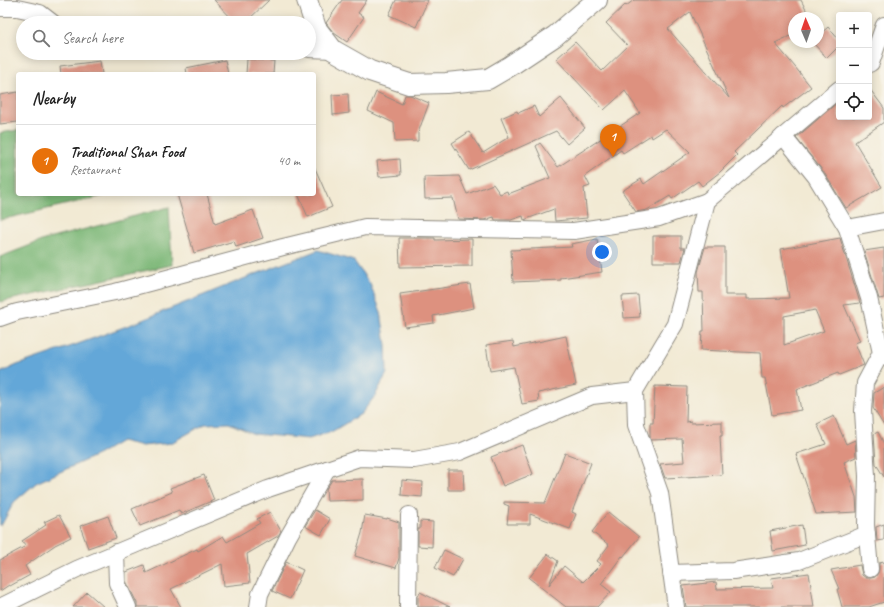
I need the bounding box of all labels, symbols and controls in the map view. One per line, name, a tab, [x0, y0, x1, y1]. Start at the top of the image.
north arrow	[788, 12, 824, 48]
map controls	[836, 12, 872, 120]
button: +	[836, 12, 872, 48]
search box	[16, 16, 316, 60]
icon: search	[30, 27, 52, 49]
text: Search here	[62, 29, 123, 48]
button: −	[836, 48, 872, 84]
button: locate	[836, 84, 872, 120]
text: Nearby	[32, 88, 75, 109]
pin: 1	[600, 124, 626, 157]
text: Traditional Shan Food	[70, 143, 184, 162]
text: 1	[42, 153, 48, 169]
text: 40 m	[278, 153, 300, 169]
text: Restaurant	[70, 162, 120, 178]
your location	[592, 242, 612, 262]

